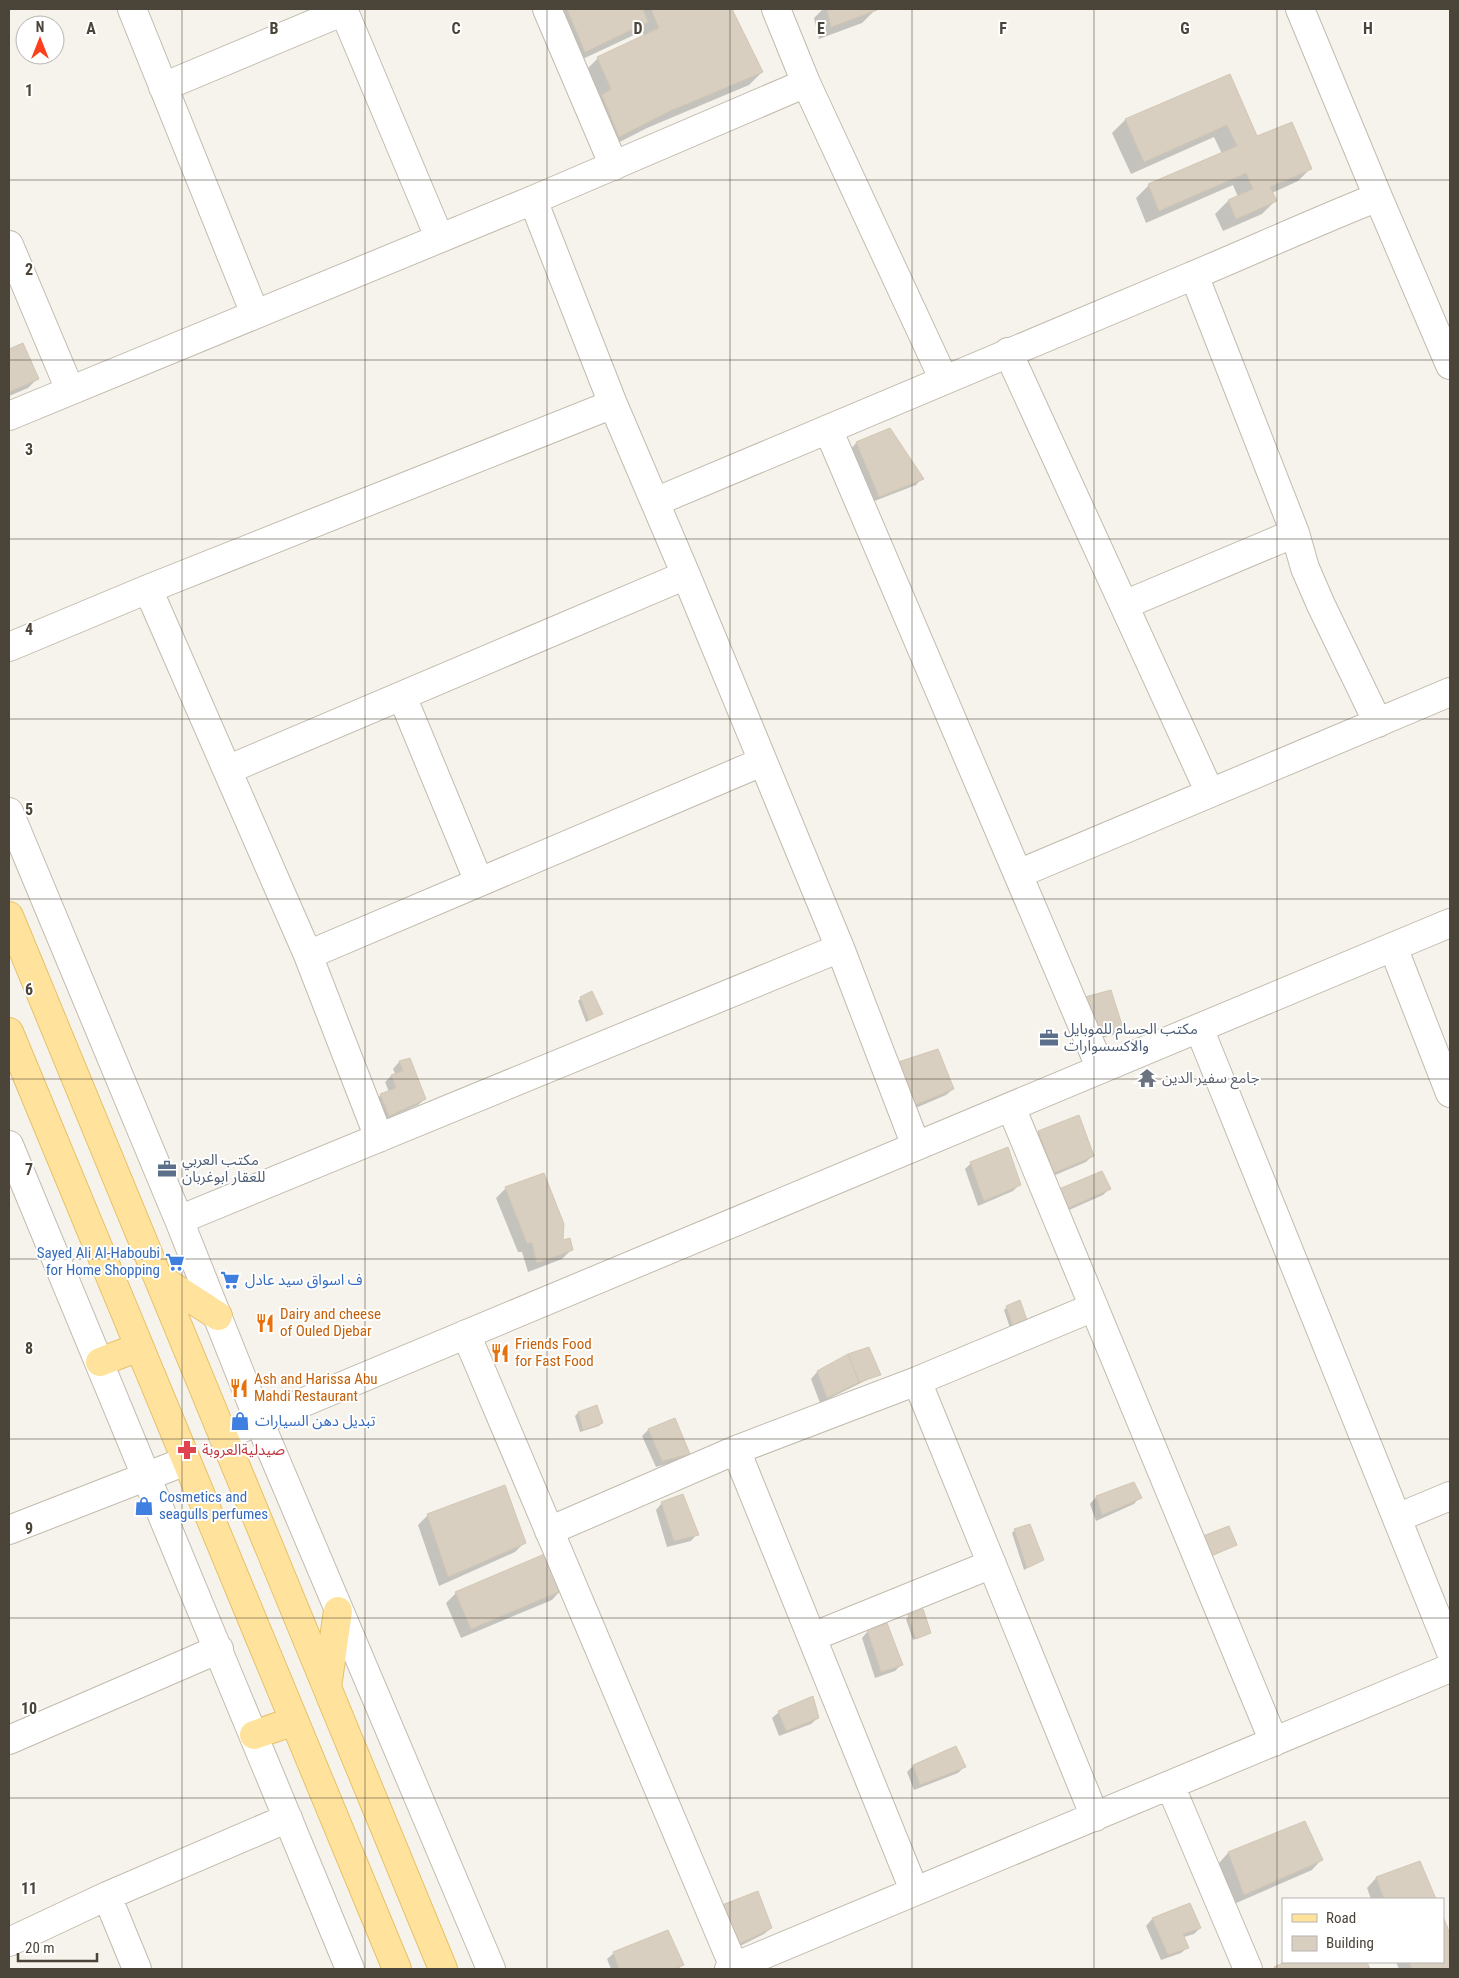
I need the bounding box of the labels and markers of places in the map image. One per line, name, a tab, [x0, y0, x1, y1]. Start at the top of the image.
place label: مكتب الحسام للموبايل والاكسسوارات	[1064, 1020, 1198, 1055]
office icon: مكتب الحسام للموبايل والاكسسوارات	[1038, 1027, 1060, 1049]
temple icon: جامع سفير الدين	[1136, 1067, 1158, 1089]
place label: جامع سفير الدين	[1162, 1069, 1260, 1090]
place label: مكتب العربي للعقار ابوغربان	[182, 1151, 265, 1186]
office icon: مكتب العربي للعقار ابوغربان	[156, 1158, 178, 1180]
place label: Sayed Ali Al-Haboubi for Home Shopping	[37, 1244, 160, 1279]
supermarket icon: Sayed Ali Al-Haboubi for Home Shopping	[164, 1251, 186, 1273]
supermarket icon: ف اسواق سيد عادل	[219, 1269, 241, 1291]
place label: ف اسواق سيد عادل	[245, 1271, 363, 1289]
place label: Dairy and cheese of Ouled Djebar	[280, 1305, 381, 1340]
restaurant icon: Dairy and cheese of Ouled Djebar	[254, 1312, 276, 1334]
place label: Friends Food for Fast Food	[515, 1335, 594, 1370]
restaurant icon: Friends Food for Fast Food	[489, 1342, 511, 1364]
place label: Ash and Harissa Abu Mahdi Restaurant	[254, 1370, 378, 1405]
restaurant icon: Ash and Harissa Abu Mahdi Restaurant	[228, 1377, 250, 1399]
shop icon: تبديل دهن السيارات	[229, 1410, 251, 1432]
place label: تبديل دهن السيارات	[255, 1412, 375, 1430]
pharmacy icon: صيدليةالعروبة	[176, 1439, 198, 1461]
place label: صيدليةالعروبة	[202, 1441, 285, 1459]
place label: Cosmetics and seagulls perfumes	[159, 1488, 268, 1523]
shop icon: Cosmetics and seagulls perfumes	[133, 1495, 155, 1517]

